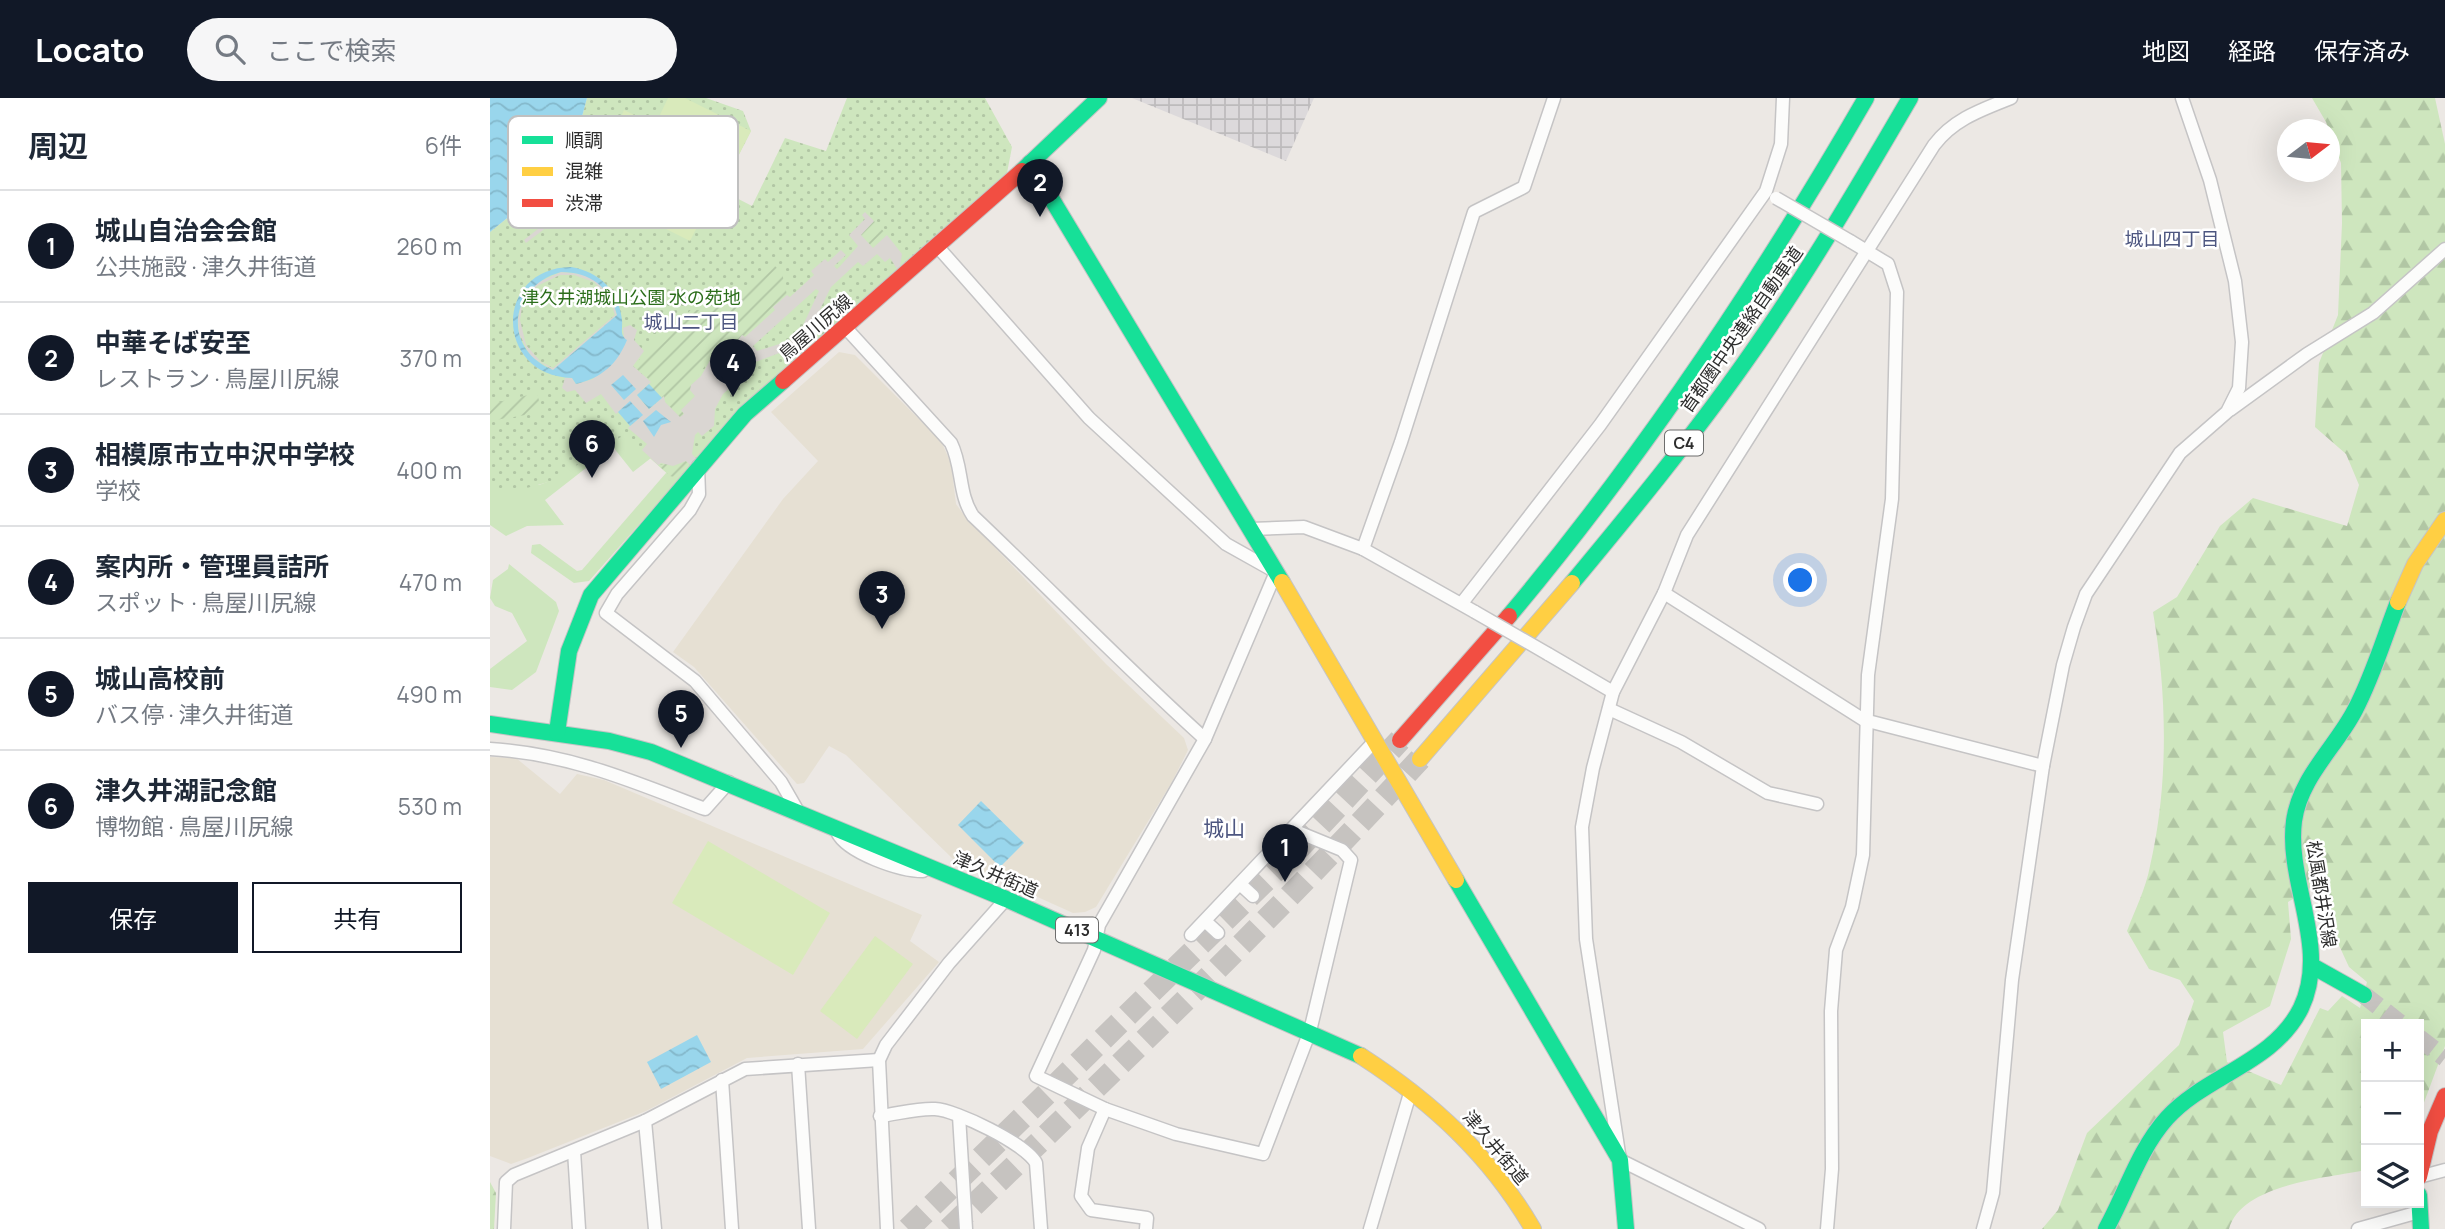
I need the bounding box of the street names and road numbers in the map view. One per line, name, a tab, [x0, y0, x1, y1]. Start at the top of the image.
street label: 首都圏中央連絡自動車道	[1674, 241, 1808, 417]
street label: 鳥屋川尻線	[773, 288, 857, 366]
road number: C4	[1665, 430, 1703, 456]
street label: 松風都井沢線	[2302, 839, 2342, 949]
street label: 津久井街道	[950, 845, 1042, 903]
road number: 413	[1056, 918, 1098, 943]
street label: 津久井街道	[1458, 1105, 1534, 1189]

